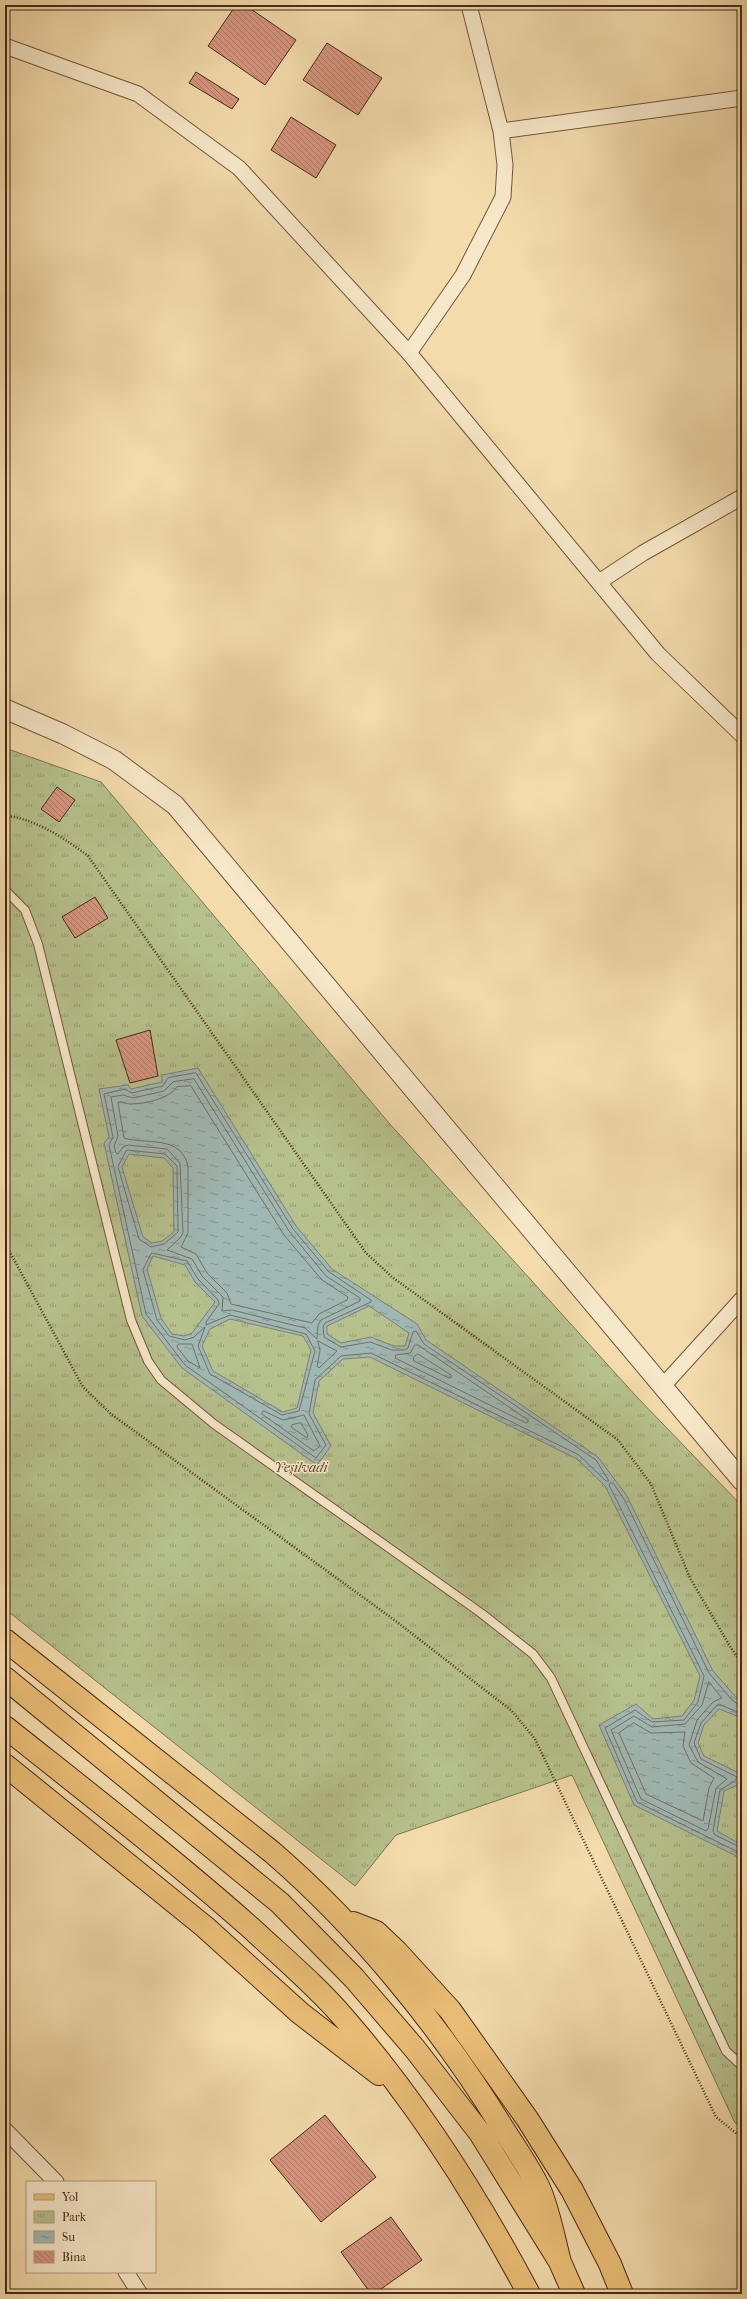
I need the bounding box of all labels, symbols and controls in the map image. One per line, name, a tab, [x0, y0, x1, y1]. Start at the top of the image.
park label: Yeşilvadi	[275, 1459, 328, 1476]
legend	[26, 2181, 156, 2273]
text: Yol	[61, 2190, 79, 2204]
text: Park	[62, 2210, 87, 2224]
text: Su	[62, 2230, 75, 2244]
text: Bina	[62, 2250, 86, 2264]

